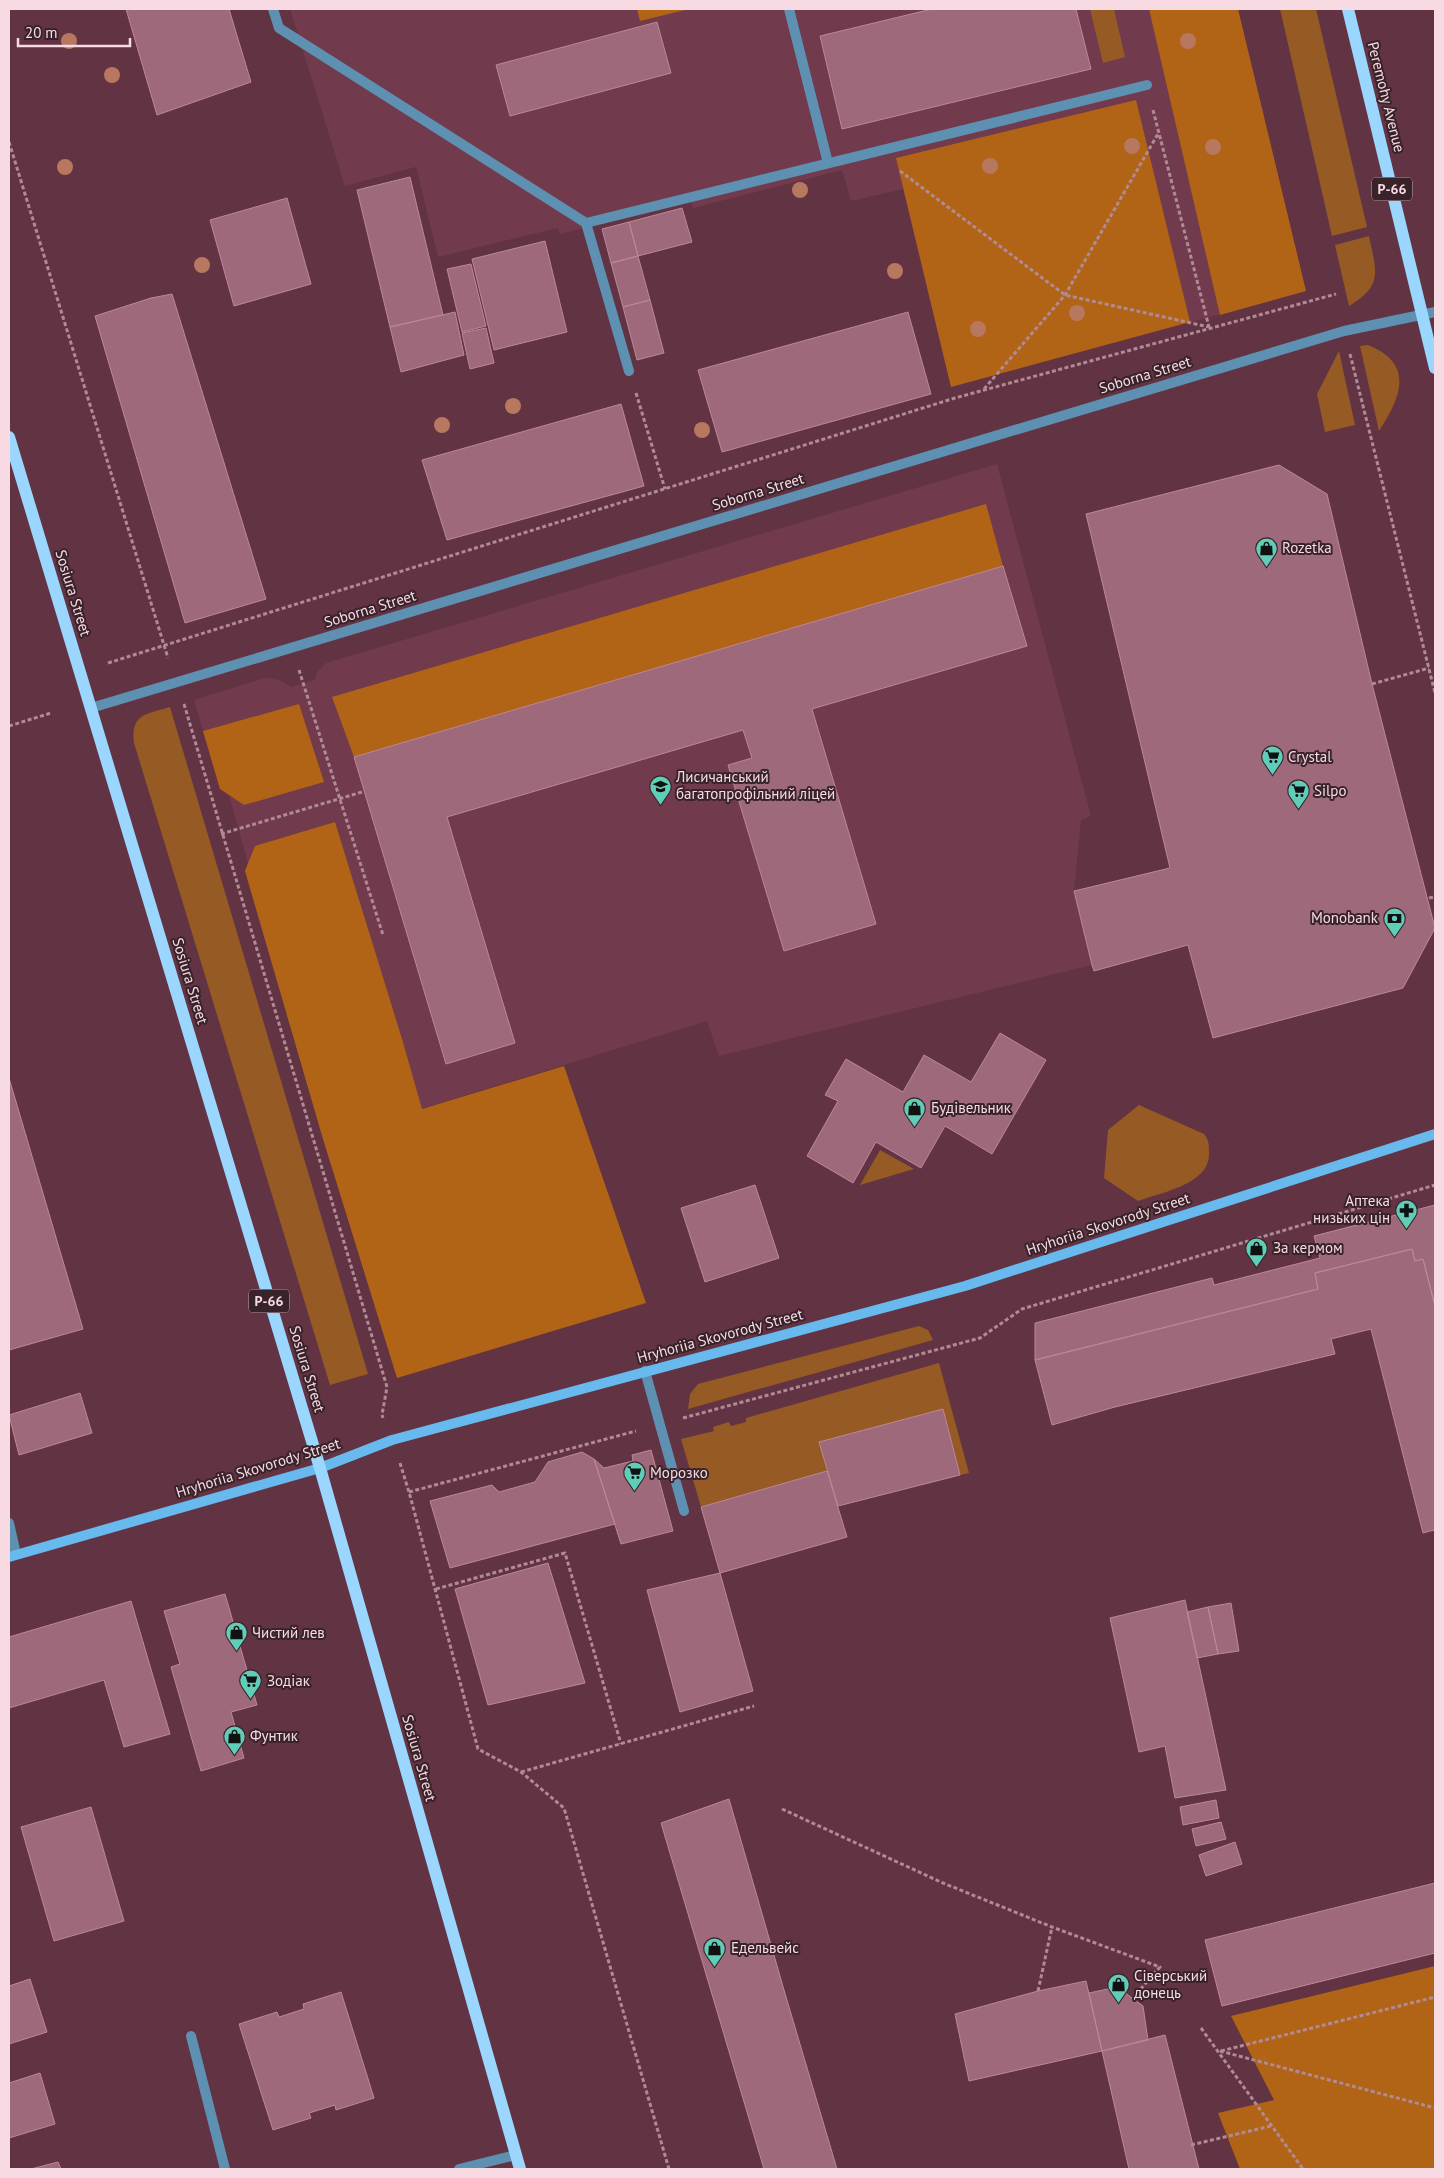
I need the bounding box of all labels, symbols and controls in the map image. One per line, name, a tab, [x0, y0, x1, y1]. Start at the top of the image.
scale bar	[18, 15, 130, 47]
text: 20 m	[25, 23, 58, 42]
street label: Peremohy Avenue	[1364, 40, 1409, 154]
road number: Р-66	[1372, 178, 1412, 200]
street label: Soborna Street	[1097, 352, 1193, 398]
street label: Soborna Street	[710, 469, 806, 515]
shop icon: Rozetka	[1254, 536, 1278, 567]
place label: Rozetka	[1282, 538, 1332, 557]
street label: Sosiura Street	[51, 547, 96, 638]
street label: Soborna Street	[322, 586, 418, 632]
supermarket icon: Crystal	[1260, 745, 1284, 776]
place label: Crystal	[1288, 747, 1332, 766]
place label: Лисичанський багатопрофільний ліцей	[675, 767, 835, 803]
school or university icon: Лисичанський багатопрофільний ліцей	[648, 774, 672, 805]
supermarket icon: Silpo	[1286, 779, 1310, 810]
place label: Silpo	[1314, 781, 1347, 800]
bank icon: Monobank	[1382, 906, 1406, 937]
place label: Monobank	[1311, 908, 1379, 927]
street label: Sosiura Street	[168, 935, 213, 1026]
shop icon: Будівельник	[903, 1096, 927, 1127]
place label: Будівельник	[931, 1098, 1012, 1117]
street label: Hryhoriia Skovorody Street	[1024, 1188, 1192, 1259]
place label: Аптека низьких цін	[1313, 1191, 1390, 1227]
pharmacy icon: Аптека низьких цін	[1394, 1198, 1418, 1229]
shop icon: За кермом	[1245, 1236, 1269, 1267]
place label: За кермом	[1273, 1238, 1343, 1257]
road number: Р-66	[249, 1290, 289, 1312]
street label: Hryhoriia Skovorody Street	[635, 1304, 805, 1367]
street label: Sosiura Street	[285, 1323, 330, 1414]
street label: Hryhoriia Skovorody Street	[173, 1433, 342, 1502]
supermarket icon: Морозко	[622, 1461, 646, 1492]
place label: Морозко	[650, 1463, 708, 1482]
shop icon: Чистий лев	[224, 1621, 248, 1652]
place label: Чистий лев	[252, 1623, 325, 1642]
supermarket icon: Зодіак	[239, 1669, 263, 1700]
place label: Зодіак	[267, 1671, 311, 1690]
street label: Sosiura Street	[398, 1712, 441, 1803]
shop icon: Фунтик	[222, 1724, 246, 1755]
place label: Фунтик	[250, 1726, 299, 1745]
shop icon: Едельвейс	[703, 1936, 727, 1967]
place label: Едельвейс	[731, 1938, 799, 1957]
place label: Сіверський донець	[1134, 1966, 1207, 2002]
shop icon: Сіверський донець	[1106, 1973, 1130, 2004]

